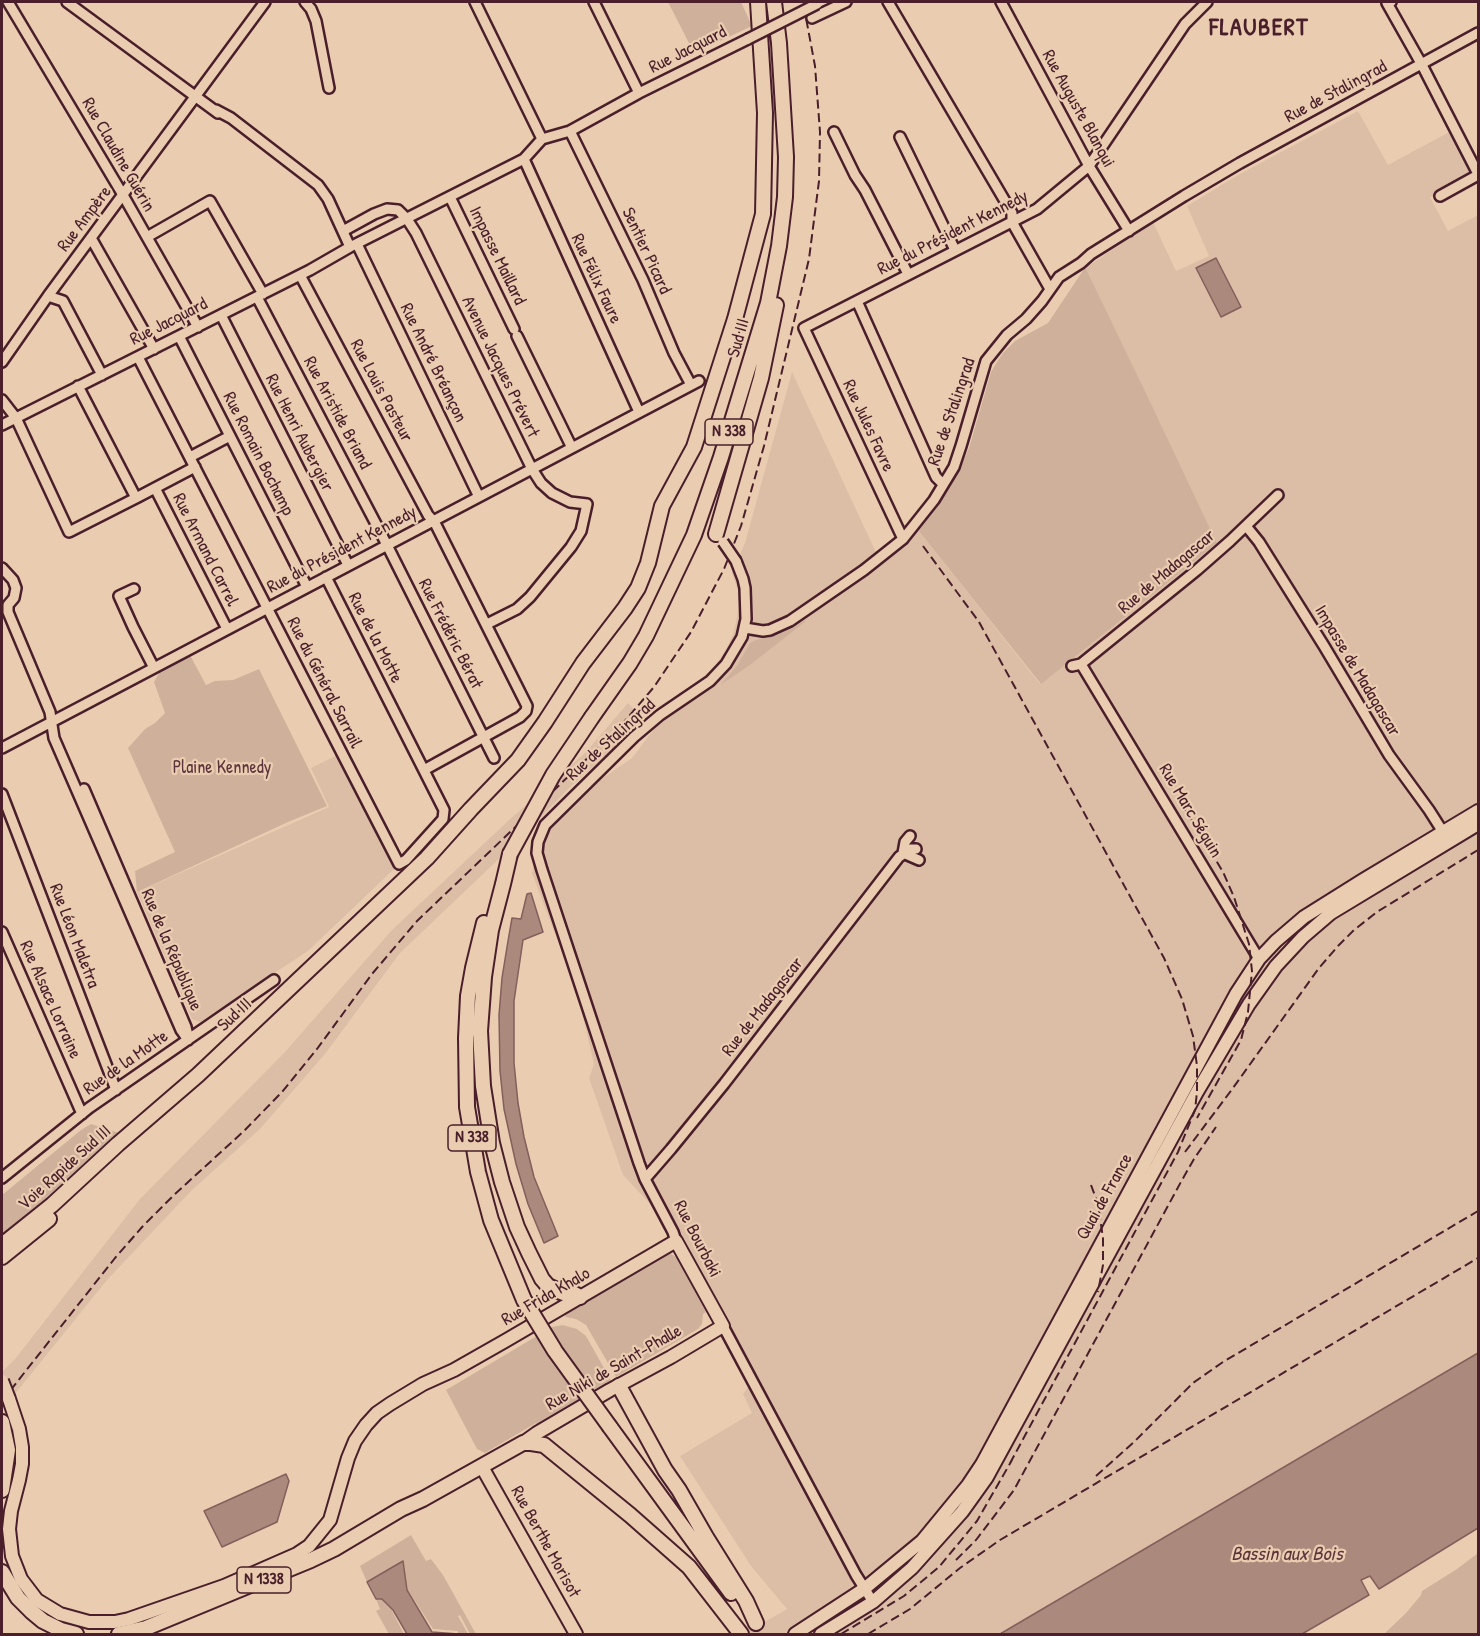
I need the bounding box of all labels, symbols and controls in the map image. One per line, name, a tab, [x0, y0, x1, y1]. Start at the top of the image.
district label: FLAUBERT	[1209, 15, 1309, 43]
street label: Rue Jacquard	[646, 21, 730, 79]
street label: Rue Auguste Blanqui	[1037, 46, 1119, 172]
street label: Rue de Stalingrad	[1281, 56, 1391, 128]
street label: Rue Claudine Guérin	[77, 94, 159, 216]
street label: Rue Ampère	[53, 182, 117, 256]
street label: Rue du Président Kennedy	[874, 186, 1032, 280]
street label: Impasse Maillard	[464, 203, 530, 309]
street label: Sentier Picard	[617, 204, 675, 298]
street label: Rue Félix Faure	[566, 231, 626, 327]
street label: Rue Jacquard	[127, 293, 211, 351]
street label: Avenue Jacques Prévert	[456, 293, 544, 441]
street label: Rue André Bréançon	[395, 300, 471, 426]
street label: Sud III	[723, 316, 755, 360]
street label: Rue Louis Pasteur	[345, 336, 417, 446]
street label: Rue Aristide Briand	[298, 353, 376, 473]
street label: Rue de Stalingrad	[923, 355, 981, 469]
street label: Rue Henri Aubergier	[260, 371, 338, 495]
street label: Rue Jules Favre	[837, 377, 899, 475]
street label: Rue Romain Bochamp	[218, 389, 298, 519]
road number: N 338	[705, 419, 753, 445]
street label: Rue Armand Carrel	[167, 490, 243, 610]
street label: Rue du Président Kennedy	[264, 501, 420, 599]
street label: Rue de Madagascar	[1114, 525, 1220, 619]
street label: Rue Frédéric Bérat	[413, 576, 487, 692]
street label: Rue de la Motte	[343, 589, 407, 687]
street label: Impasse de Madagascar	[1309, 601, 1405, 741]
street label: Rue du Général Sarrail	[282, 614, 366, 752]
street label: Rue de Stalingrad	[562, 694, 660, 786]
park label: Plaine Kennedy	[173, 757, 271, 779]
street label: Rue Marc Séguin	[1154, 760, 1226, 862]
street label: Rue Léon Maletra	[44, 881, 104, 991]
street label: Rue de la République	[136, 886, 206, 1014]
street label: Rue Alsace Lorraine	[14, 938, 86, 1062]
street label: Rue de Madagascar	[718, 953, 808, 1061]
street label: Sud III	[213, 994, 257, 1036]
street label: Rue de la Motte	[79, 1026, 173, 1100]
street label: Voie Rapide Sud III	[14, 1121, 116, 1215]
road number: N 338	[448, 1125, 496, 1151]
street label: Quai de France	[1072, 1150, 1138, 1244]
street label: Rue Bourbaki	[669, 1197, 725, 1281]
street label: Rue Frida Khalo	[498, 1263, 594, 1331]
street label: Rue Niki de Saint-Phalle	[542, 1320, 686, 1416]
street label: Rue Berthe Morisot	[505, 1482, 585, 1602]
water label: Bassin aux Bois	[1231, 1543, 1343, 1567]
road number: N 1338	[237, 1567, 291, 1593]

